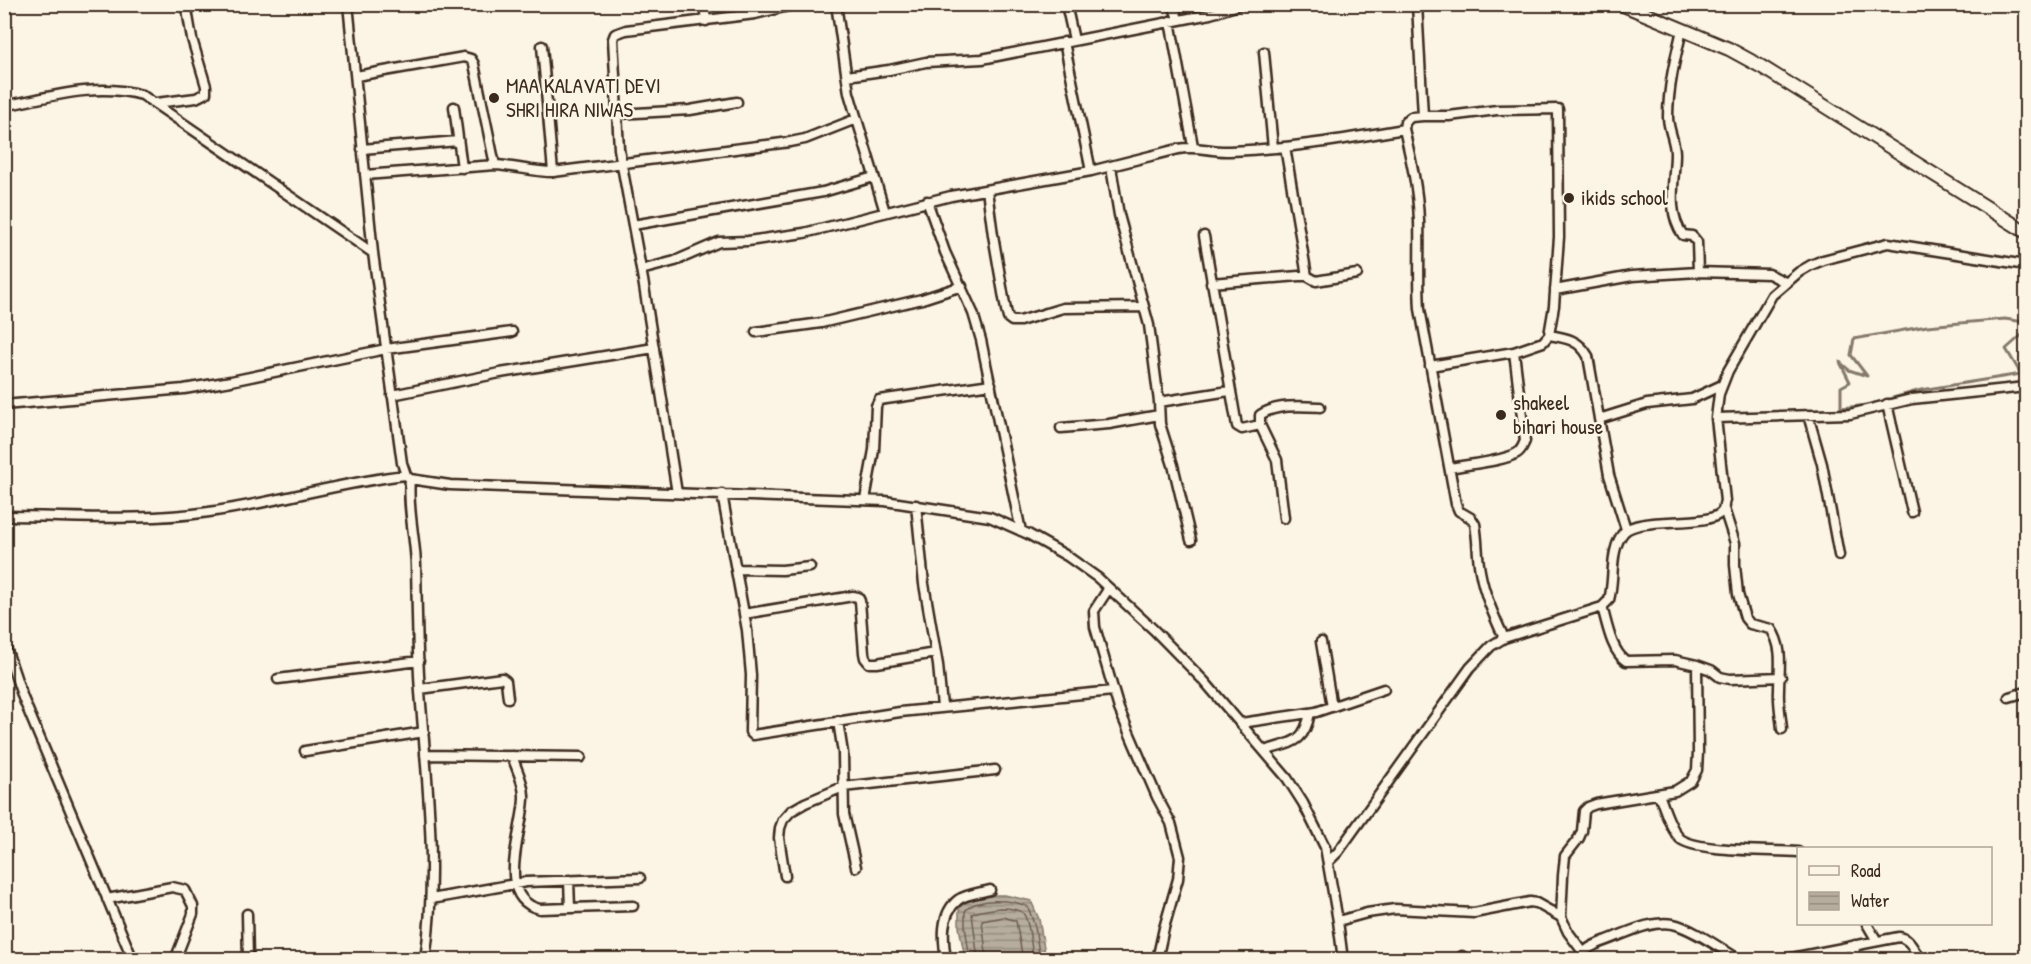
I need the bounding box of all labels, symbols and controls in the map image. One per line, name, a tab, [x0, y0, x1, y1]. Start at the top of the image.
place label: MAA KALAVATI DEVI SHRI HIRA NIWAS	[506, 71, 661, 124]
marker: MAA KALAVATI DEVI SHRI HIRA NIWAS	[487, 91, 501, 105]
place label: ikids school	[1581, 183, 1668, 212]
marker: ikids school	[1562, 191, 1576, 205]
place label: shakeel bihari house	[1513, 388, 1603, 441]
marker: shakeel bihari house	[1494, 408, 1508, 422]
legend	[1797, 847, 1992, 925]
text: Road	[1851, 858, 1881, 883]
text: Water	[1851, 888, 1889, 913]

